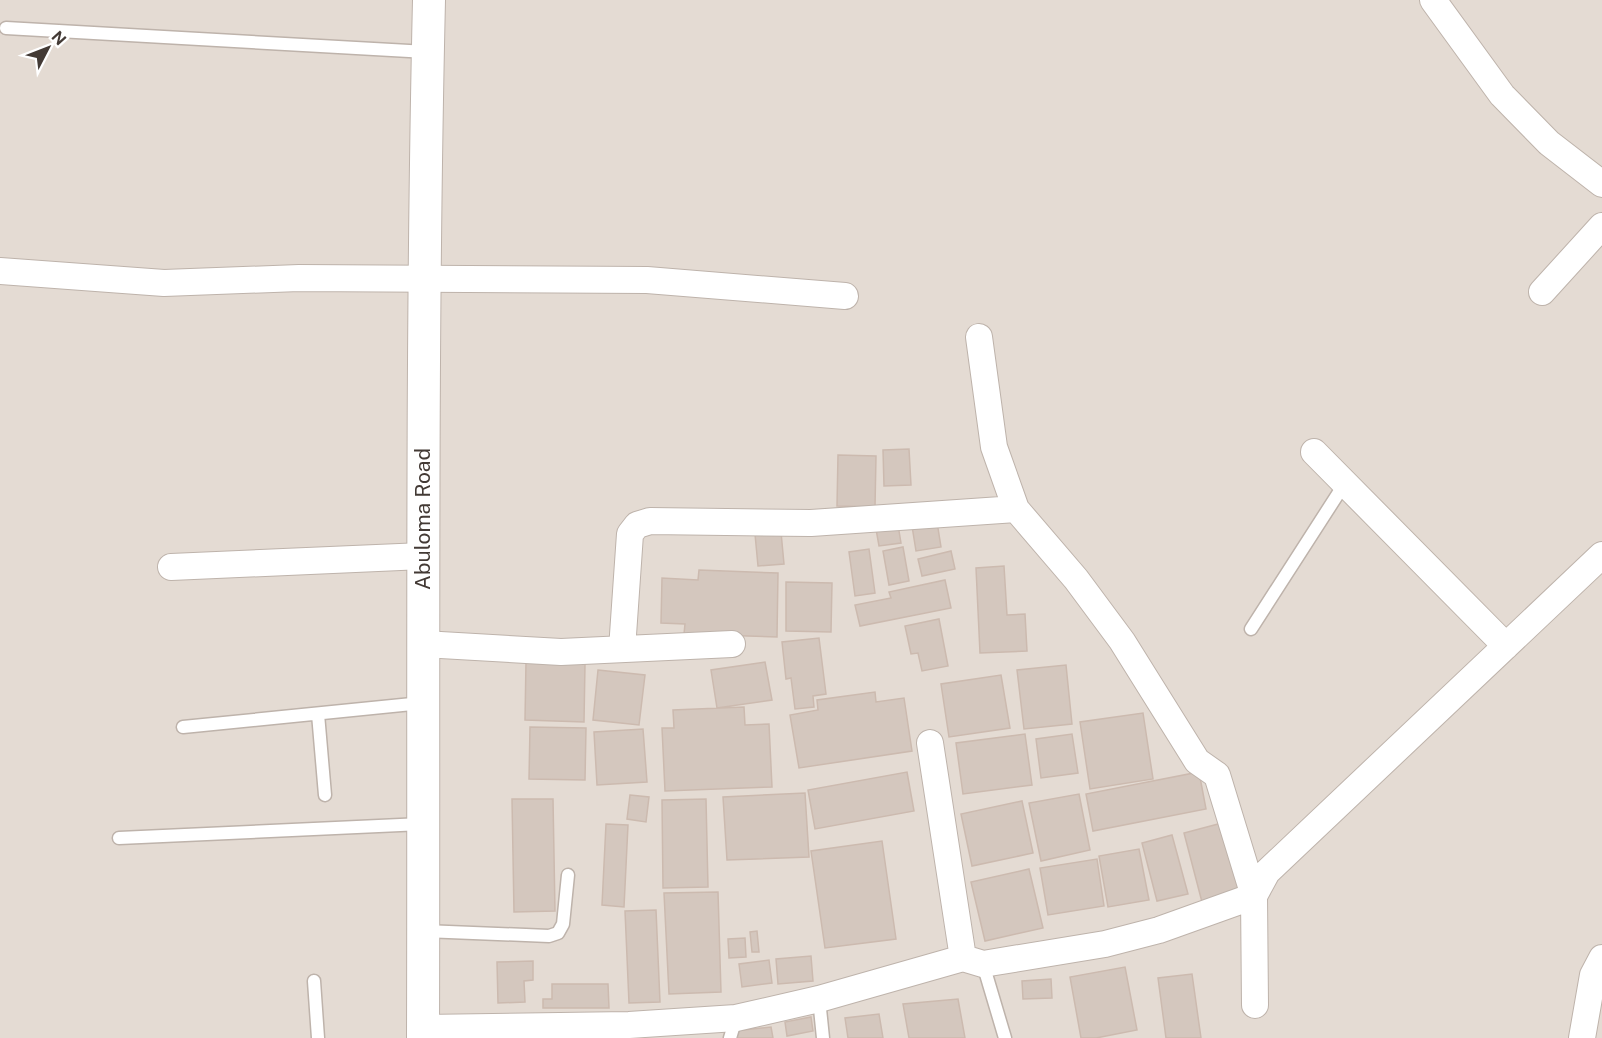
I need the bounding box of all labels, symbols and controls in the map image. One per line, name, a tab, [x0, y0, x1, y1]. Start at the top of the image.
north arrow	[18, 18, 78, 78]
text: N	[48, 27, 70, 49]
street label: Abuloma Road	[410, 448, 435, 590]

